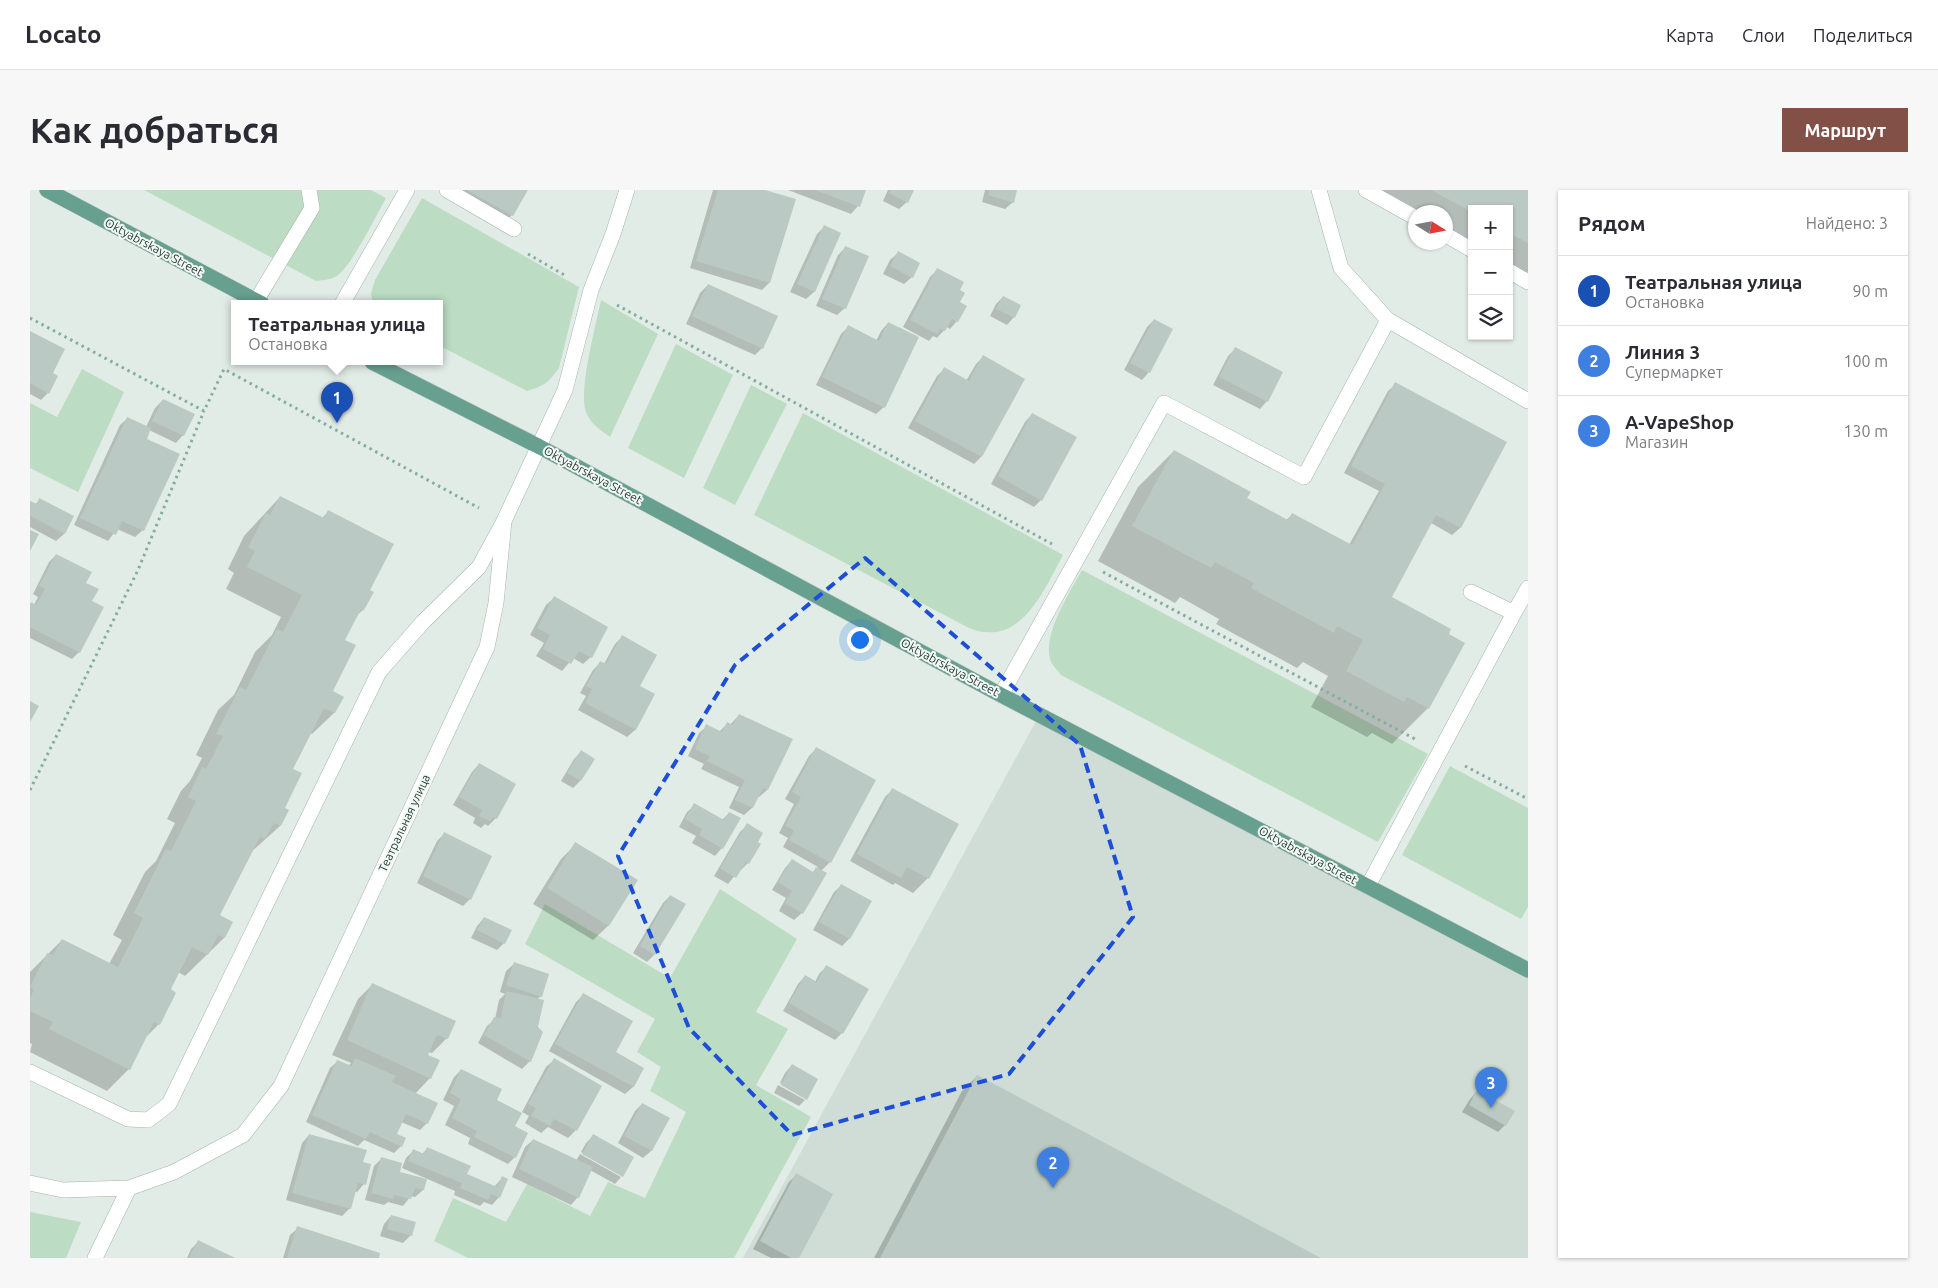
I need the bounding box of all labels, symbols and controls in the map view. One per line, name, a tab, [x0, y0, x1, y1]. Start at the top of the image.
text: Locato	[25, 21, 101, 48]
text: Карта	[1666, 25, 1714, 45]
text: Слои	[1742, 25, 1785, 45]
text: Поделиться	[1813, 25, 1913, 45]
button: Маршрут	[1782, 108, 1908, 152]
text: Как добраться	[30, 110, 279, 150]
north arrow	[1408, 205, 1453, 250]
map controls	[1468, 205, 1513, 340]
button: +	[1468, 205, 1513, 250]
text: Рядом	[1578, 211, 1646, 235]
text: Найдено: 3	[1806, 214, 1888, 232]
street label: Oktyabrskaya Street	[103, 216, 206, 279]
button: −	[1468, 250, 1513, 295]
text: Театральная улица	[1625, 271, 1802, 293]
text: 1	[1589, 282, 1599, 300]
text: 90 m	[1852, 282, 1888, 300]
text: Остановка	[1625, 293, 1704, 311]
button: layers	[1468, 295, 1513, 340]
popup	[231, 300, 443, 365]
text: Театральная улица	[248, 313, 426, 335]
text: Остановка	[248, 335, 328, 353]
text: Линия 3	[1625, 341, 1700, 363]
text: 2	[1589, 352, 1599, 370]
text: 100 m	[1843, 352, 1888, 370]
text: Супермаркет	[1625, 363, 1723, 381]
pin: 1	[321, 382, 353, 423]
text: A-VapeShop	[1625, 411, 1734, 433]
text: 3	[1589, 422, 1599, 440]
text: 130 m	[1843, 422, 1888, 440]
text: Магазин	[1625, 433, 1688, 451]
street label: Oktyabrskaya Street	[542, 444, 645, 507]
your location	[847, 627, 873, 653]
street label: Oktyabrskaya Street	[899, 636, 1002, 699]
street label: Театральная улица	[376, 772, 432, 874]
street label: Oktyabrskaya Street	[1257, 824, 1360, 887]
pin: 3	[1475, 1067, 1507, 1108]
pin: 2	[1037, 1147, 1069, 1188]

